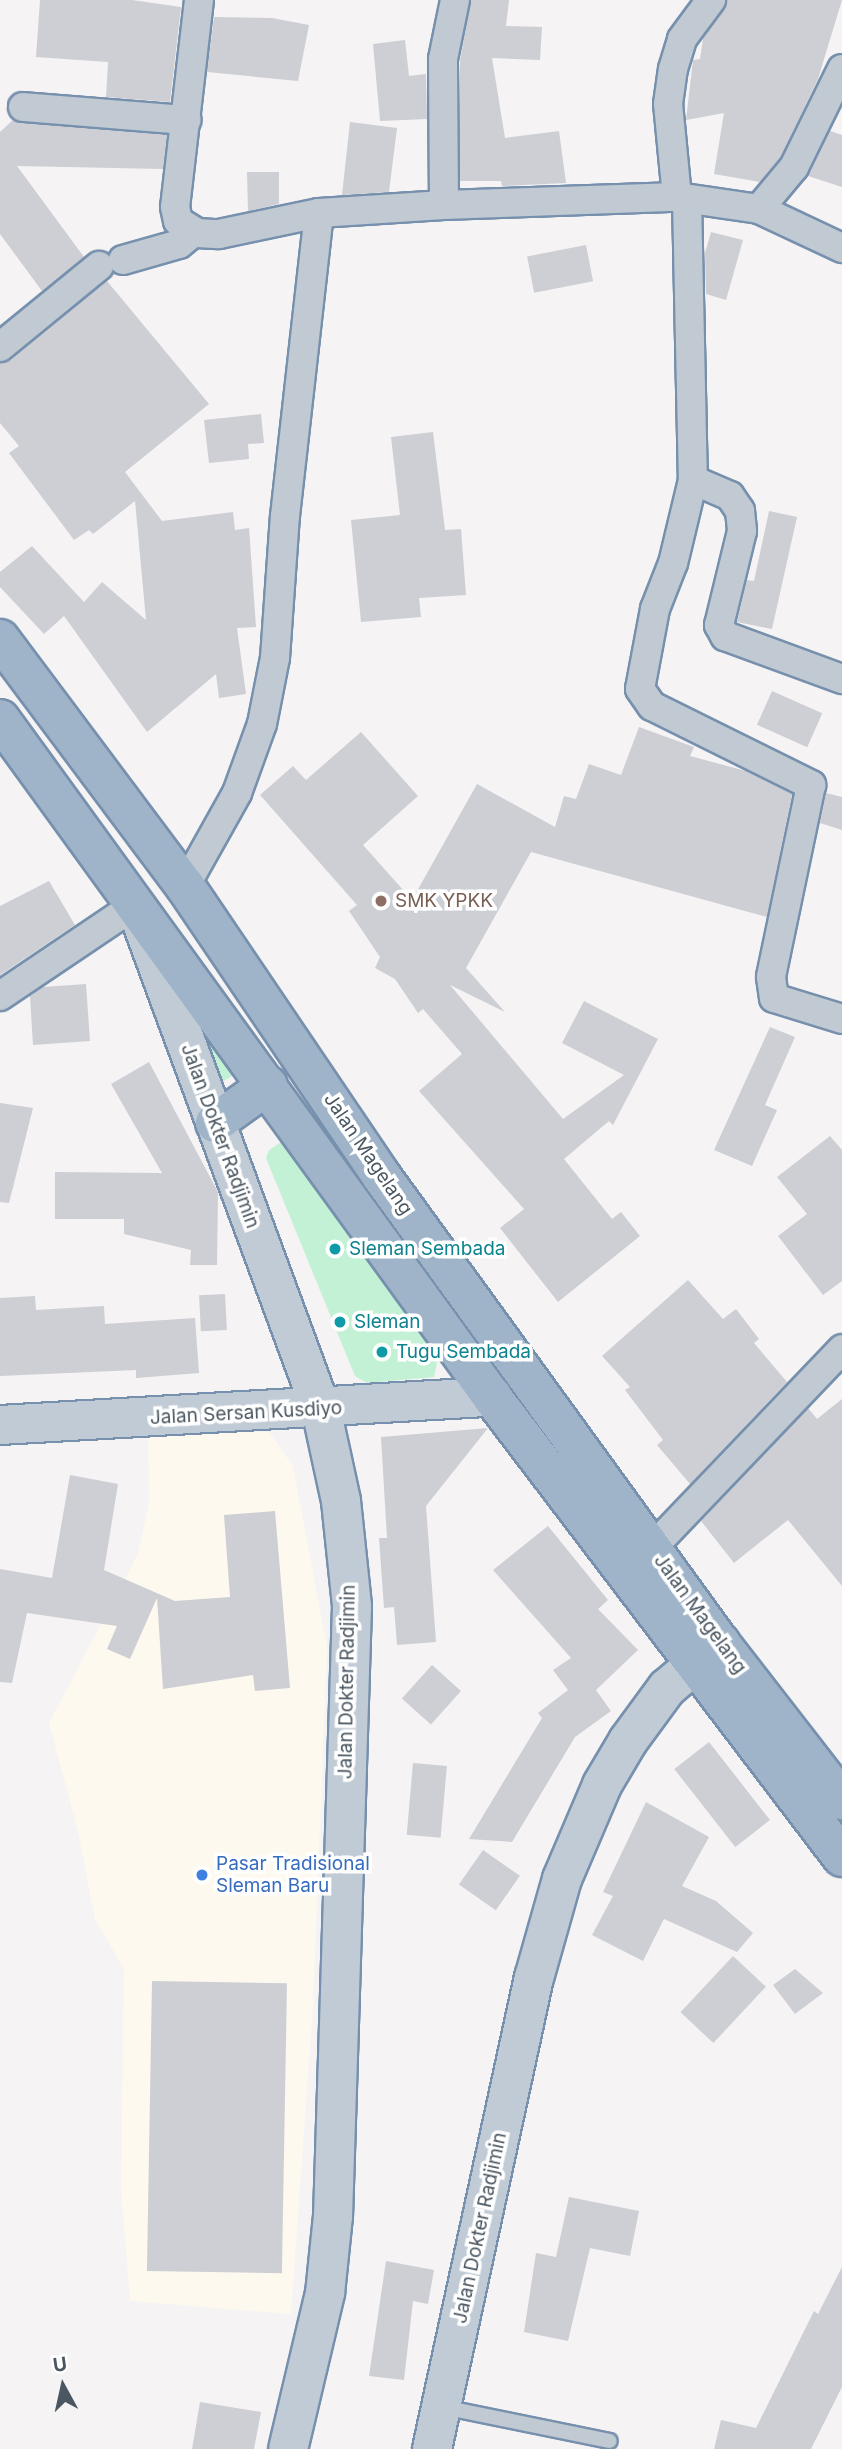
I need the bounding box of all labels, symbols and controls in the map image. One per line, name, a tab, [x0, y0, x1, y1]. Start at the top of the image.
place label: SMK YPKK	[395, 890, 493, 912]
marker: SMK YPKK	[373, 893, 389, 909]
street label: Jalan Dokter Radjimin	[176, 1041, 264, 1231]
street label: Jalan Magelang	[319, 1089, 417, 1219]
place label: Sleman Sembada	[349, 1238, 505, 1260]
marker: Sleman Sembada	[327, 1241, 343, 1257]
place label: Sleman	[354, 1311, 420, 1333]
marker: Sleman	[332, 1314, 348, 1330]
place label: Tugu Sembada	[396, 1341, 531, 1363]
marker: Tugu Sembada	[374, 1344, 390, 1360]
street label: Jalan Sersan Kusdiyo	[149, 1397, 343, 1429]
street label: Jalan Magelang	[649, 1550, 751, 1678]
street label: Jalan Dokter Radjimin	[334, 1585, 360, 1779]
place label: Pasar Tradisional Sleman Baru	[216, 1853, 370, 1897]
marker: Pasar Tradisional Sleman Baru	[194, 1867, 210, 1883]
street label: Jalan Dokter Radjimin	[449, 2130, 511, 2326]
north arrow	[28, 2351, 98, 2421]
text: U	[52, 2352, 68, 2377]

